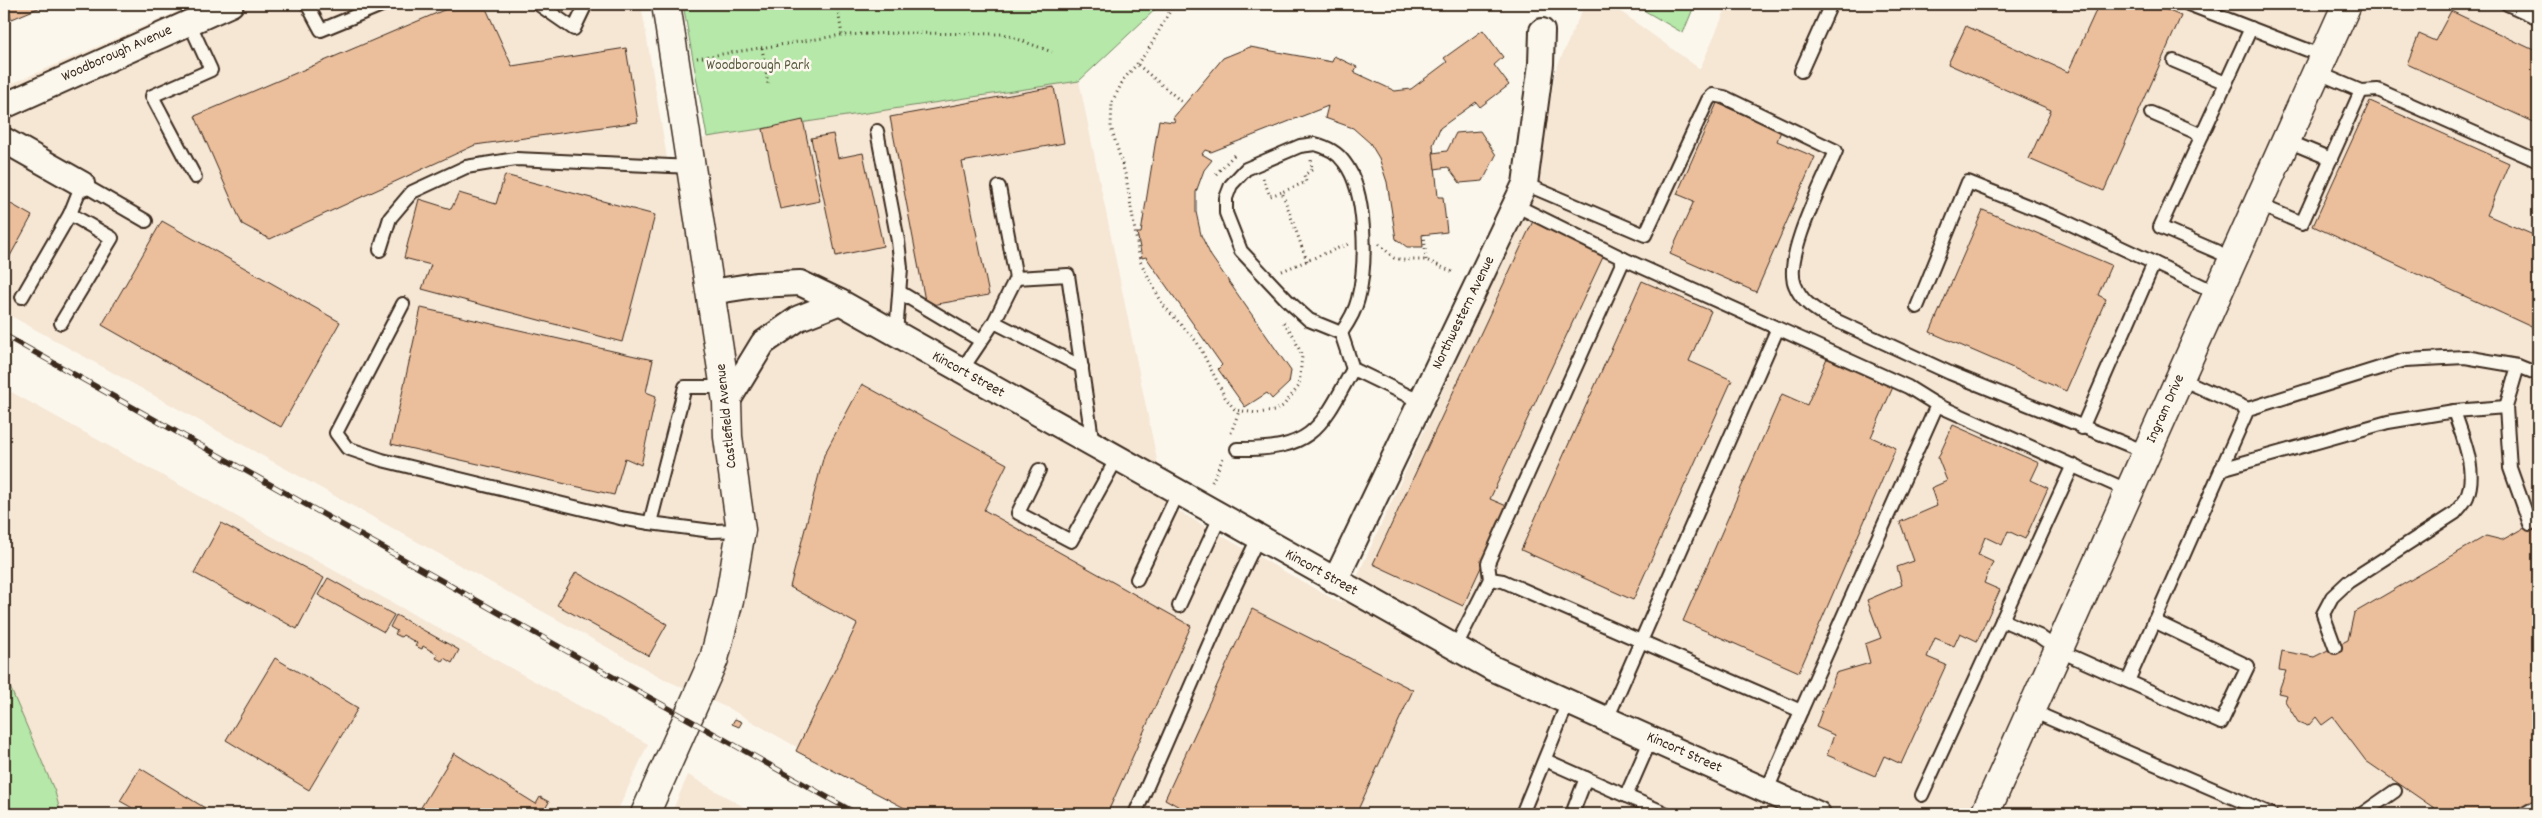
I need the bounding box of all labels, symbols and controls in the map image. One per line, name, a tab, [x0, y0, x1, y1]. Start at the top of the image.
street label: Woodborough Avenue	[58, 20, 176, 88]
park label: Woodborough Park	[706, 55, 810, 77]
street label: Northwestern Avenue	[1427, 252, 1501, 373]
street label: Kincort Street	[928, 346, 1009, 404]
street label: Castlefield Avenue	[711, 362, 743, 469]
street label: Ingram Drive	[2141, 371, 2191, 447]
street label: Kincort Street	[1281, 544, 1362, 602]
street label: Kincort Street	[1643, 727, 1726, 780]

